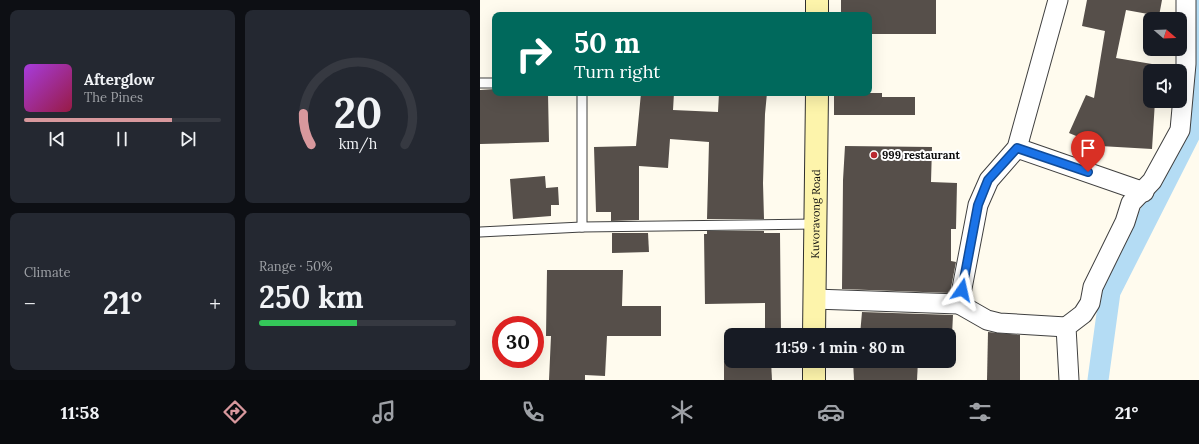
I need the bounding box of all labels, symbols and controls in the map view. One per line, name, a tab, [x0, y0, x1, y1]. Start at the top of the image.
north arrow	[1143, 12, 1187, 56]
map controls	[1143, 12, 1187, 108]
text: 50 m	[574, 25, 640, 61]
icon: right	[508, 28, 560, 80]
text: Turn right	[574, 60, 660, 83]
button: sound	[1143, 64, 1187, 108]
text: Afterglow	[84, 70, 154, 89]
text: 20	[333, 85, 382, 138]
text: The Pines	[84, 89, 143, 106]
icon: previous	[46, 128, 68, 150]
icon: pause	[111, 128, 133, 150]
icon: next	[177, 128, 199, 150]
pin	[1071, 131, 1105, 172]
text: km/h	[338, 134, 377, 153]
icon: arrive	[1077, 137, 1099, 159]
place label: 999 restaurant	[882, 148, 960, 162]
marker: 999 restaurant	[869, 150, 879, 160]
street label: Kuvoravong Road	[808, 169, 823, 259]
text: Range · 50%	[259, 258, 333, 275]
text: Climate	[24, 264, 71, 281]
position arrow	[941, 269, 983, 311]
text: 250 km	[259, 278, 364, 316]
text: 21°	[103, 284, 142, 322]
text: −	[24, 289, 36, 317]
text: +	[209, 289, 221, 317]
speed limit sign: 30	[492, 316, 544, 368]
text: 11:59 · 1 min · 80 m	[775, 338, 905, 357]
icon: directions	[221, 398, 249, 426]
icon: music	[370, 398, 398, 426]
icon: phone	[519, 398, 547, 426]
icon: climate	[668, 398, 696, 426]
icon: car	[817, 398, 845, 426]
icon: filters	[966, 398, 994, 426]
text: 11:58	[61, 401, 100, 424]
text: 21°	[1115, 401, 1138, 424]

